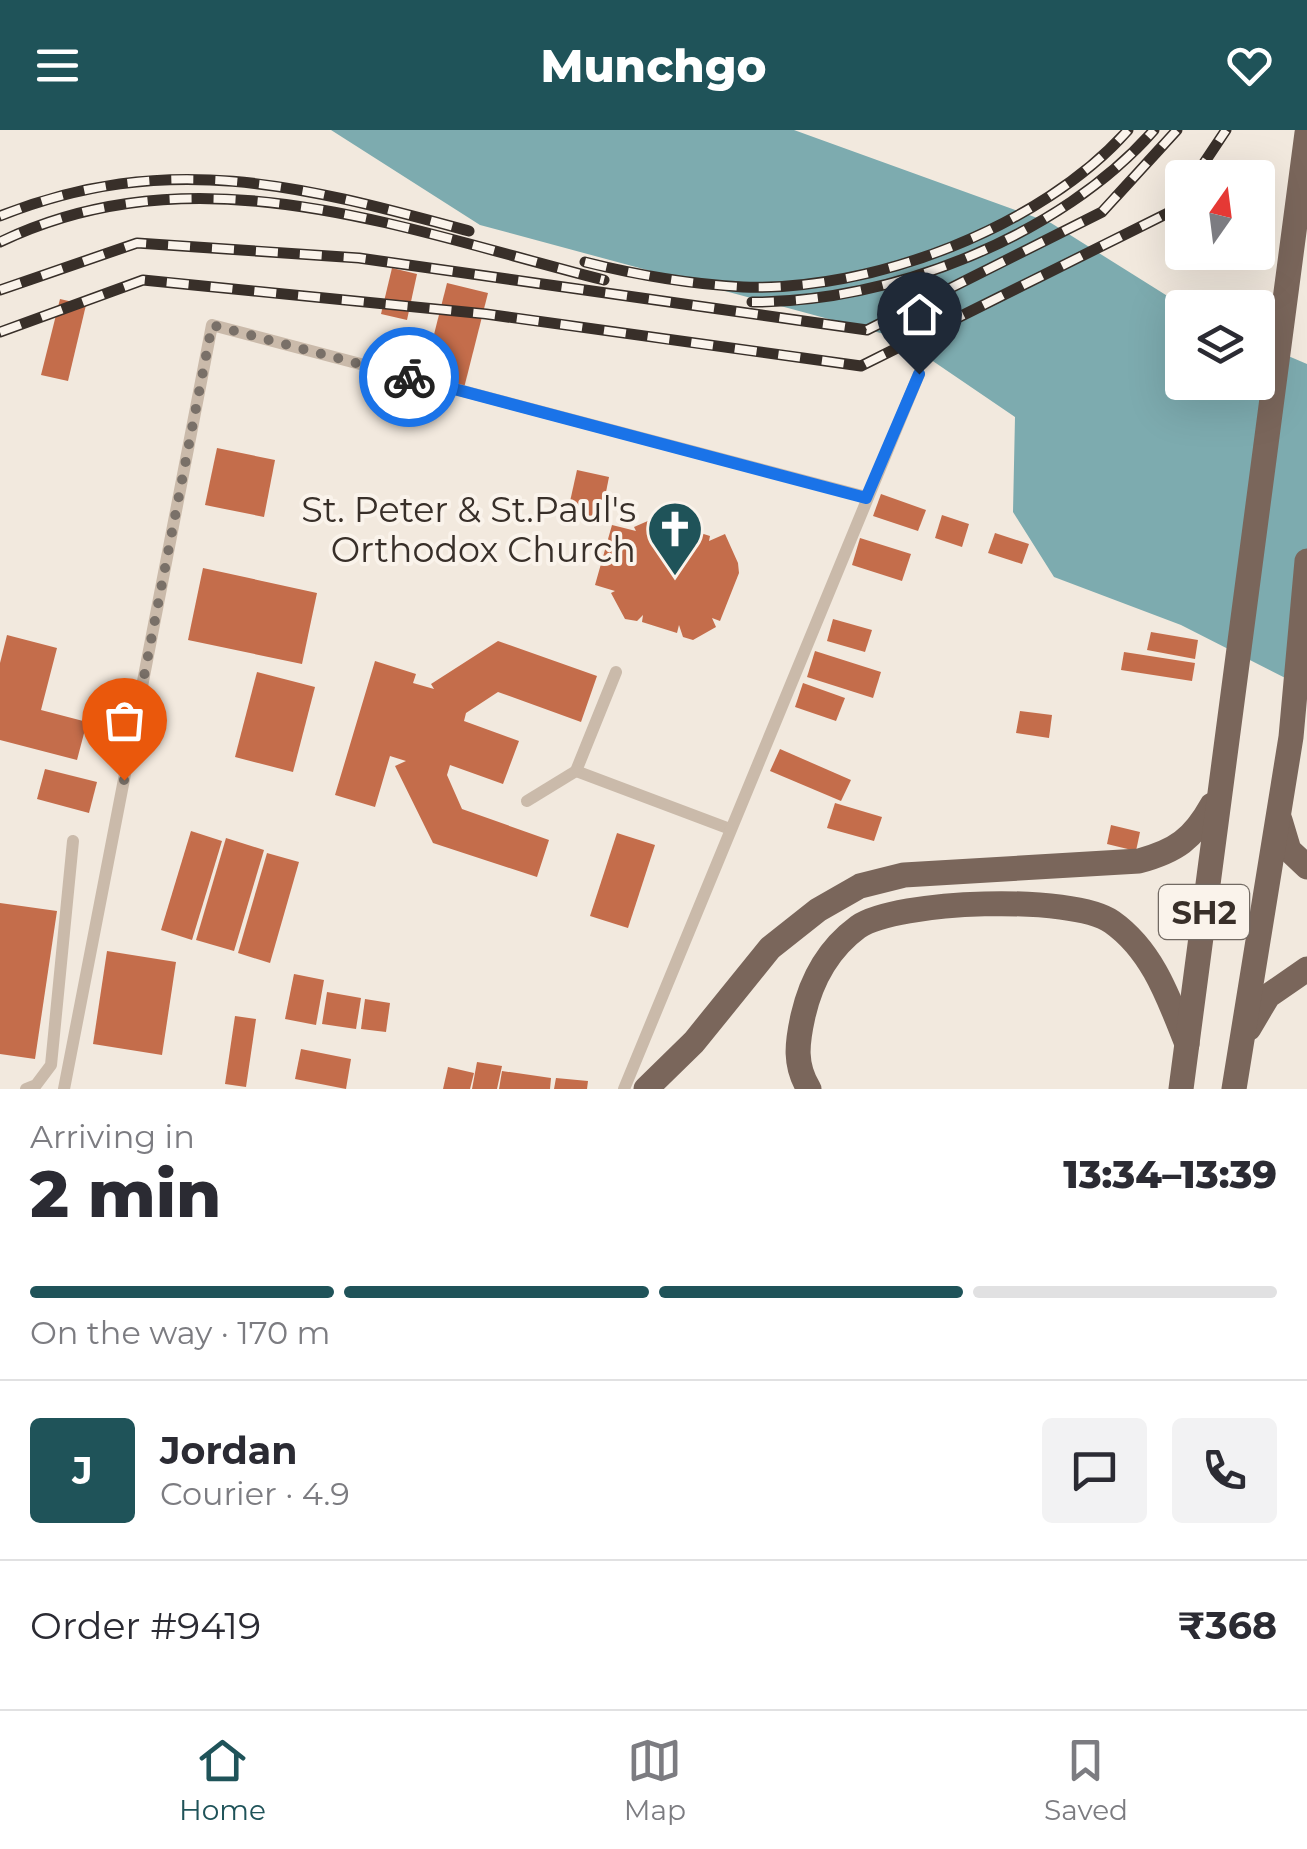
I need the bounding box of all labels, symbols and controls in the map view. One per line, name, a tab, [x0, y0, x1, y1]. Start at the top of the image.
icon: menu	[30, 38, 85, 93]
text: Munchgo	[540, 38, 767, 93]
icon: heart	[1222, 38, 1277, 93]
north arrow	[1165, 160, 1275, 270]
map controls	[1165, 160, 1275, 400]
pin	[877, 272, 962, 375]
icon: home	[892, 287, 947, 342]
button: layers	[1165, 290, 1275, 400]
courier	[359, 327, 459, 427]
icon: bike	[382, 350, 437, 405]
place label: St. Peter & St.Paul's Orthodox Church	[301, 488, 636, 571]
church icon: St. Peter & St.Paul's Orthodox Church	[645, 499, 705, 578]
pin	[82, 678, 167, 781]
icon: bag	[97, 693, 152, 748]
road number: SH2	[1159, 885, 1249, 939]
text: Arriving in	[30, 1117, 195, 1156]
text: 13:34–13:39	[1063, 1151, 1277, 1198]
text: 2 min	[30, 1154, 221, 1233]
text: On the way · 170 m	[30, 1313, 330, 1352]
button: chat	[1042, 1418, 1147, 1523]
button: phone	[1172, 1418, 1277, 1523]
text: Jordan	[160, 1427, 298, 1474]
text: J	[72, 1447, 93, 1494]
text: Courier · 4.9	[160, 1474, 350, 1513]
text: Order #9419	[30, 1602, 261, 1649]
text: ₹368	[1178, 1602, 1277, 1649]
tab: Home	[179, 1733, 266, 1827]
tab: Map	[624, 1733, 686, 1827]
tab: Saved	[1044, 1733, 1128, 1827]

